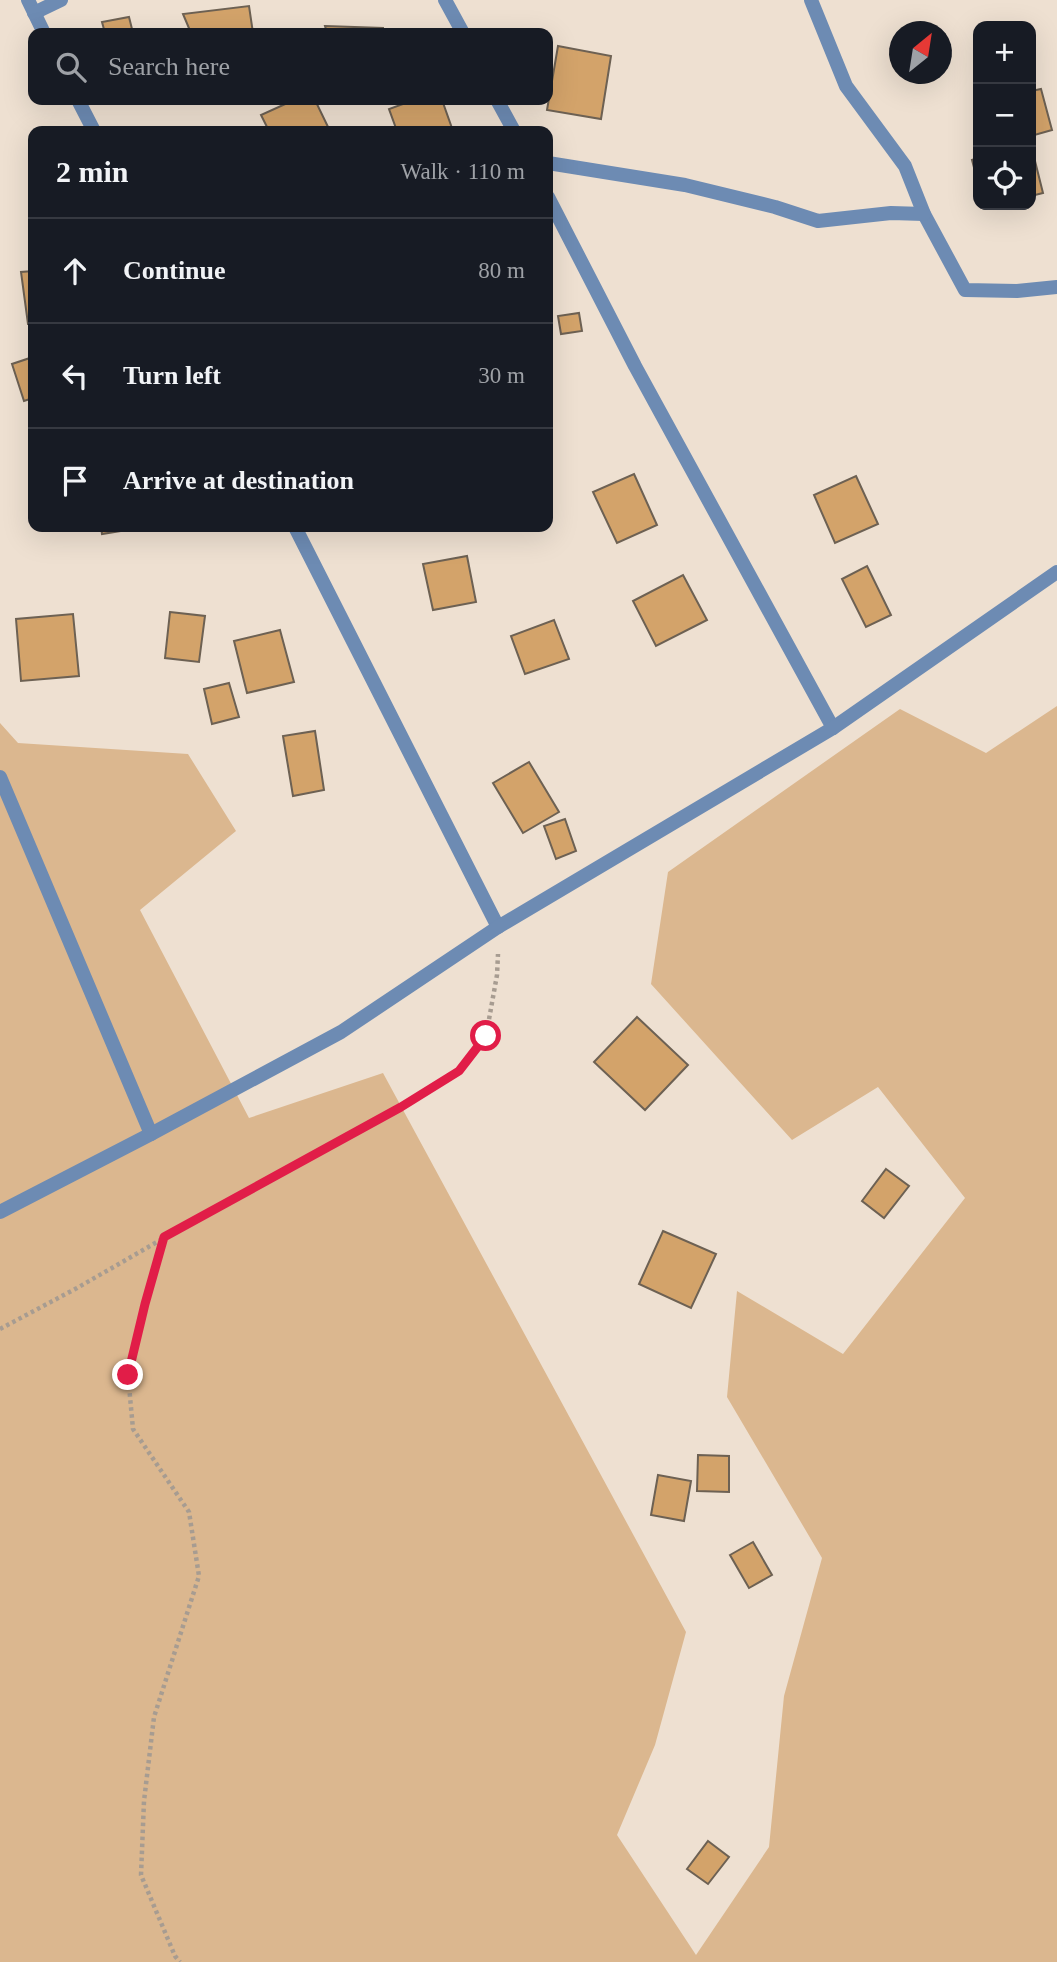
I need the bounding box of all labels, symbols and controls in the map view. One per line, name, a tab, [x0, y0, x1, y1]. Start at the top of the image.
north arrow	[889, 21, 952, 84]
map controls	[973, 21, 1036, 210]
button: +	[973, 21, 1036, 84]
search box	[28, 28, 553, 105]
icon: search	[52, 48, 90, 86]
text: Search here	[108, 52, 230, 81]
button: −	[973, 84, 1036, 147]
button: locate	[973, 147, 1036, 210]
text: 2 min	[56, 155, 129, 188]
text: Walk · 110 m	[401, 159, 525, 184]
icon: ahead	[56, 252, 94, 290]
text: Continue	[123, 256, 226, 285]
text: 80 m	[478, 258, 525, 283]
icon: left	[56, 357, 94, 395]
text: Turn left	[123, 361, 221, 390]
text: 30 m	[478, 363, 525, 388]
icon: arrive	[56, 462, 94, 500]
text: Arrive at destination	[123, 466, 354, 495]
route start	[470, 1020, 501, 1051]
route end	[112, 1359, 143, 1390]

